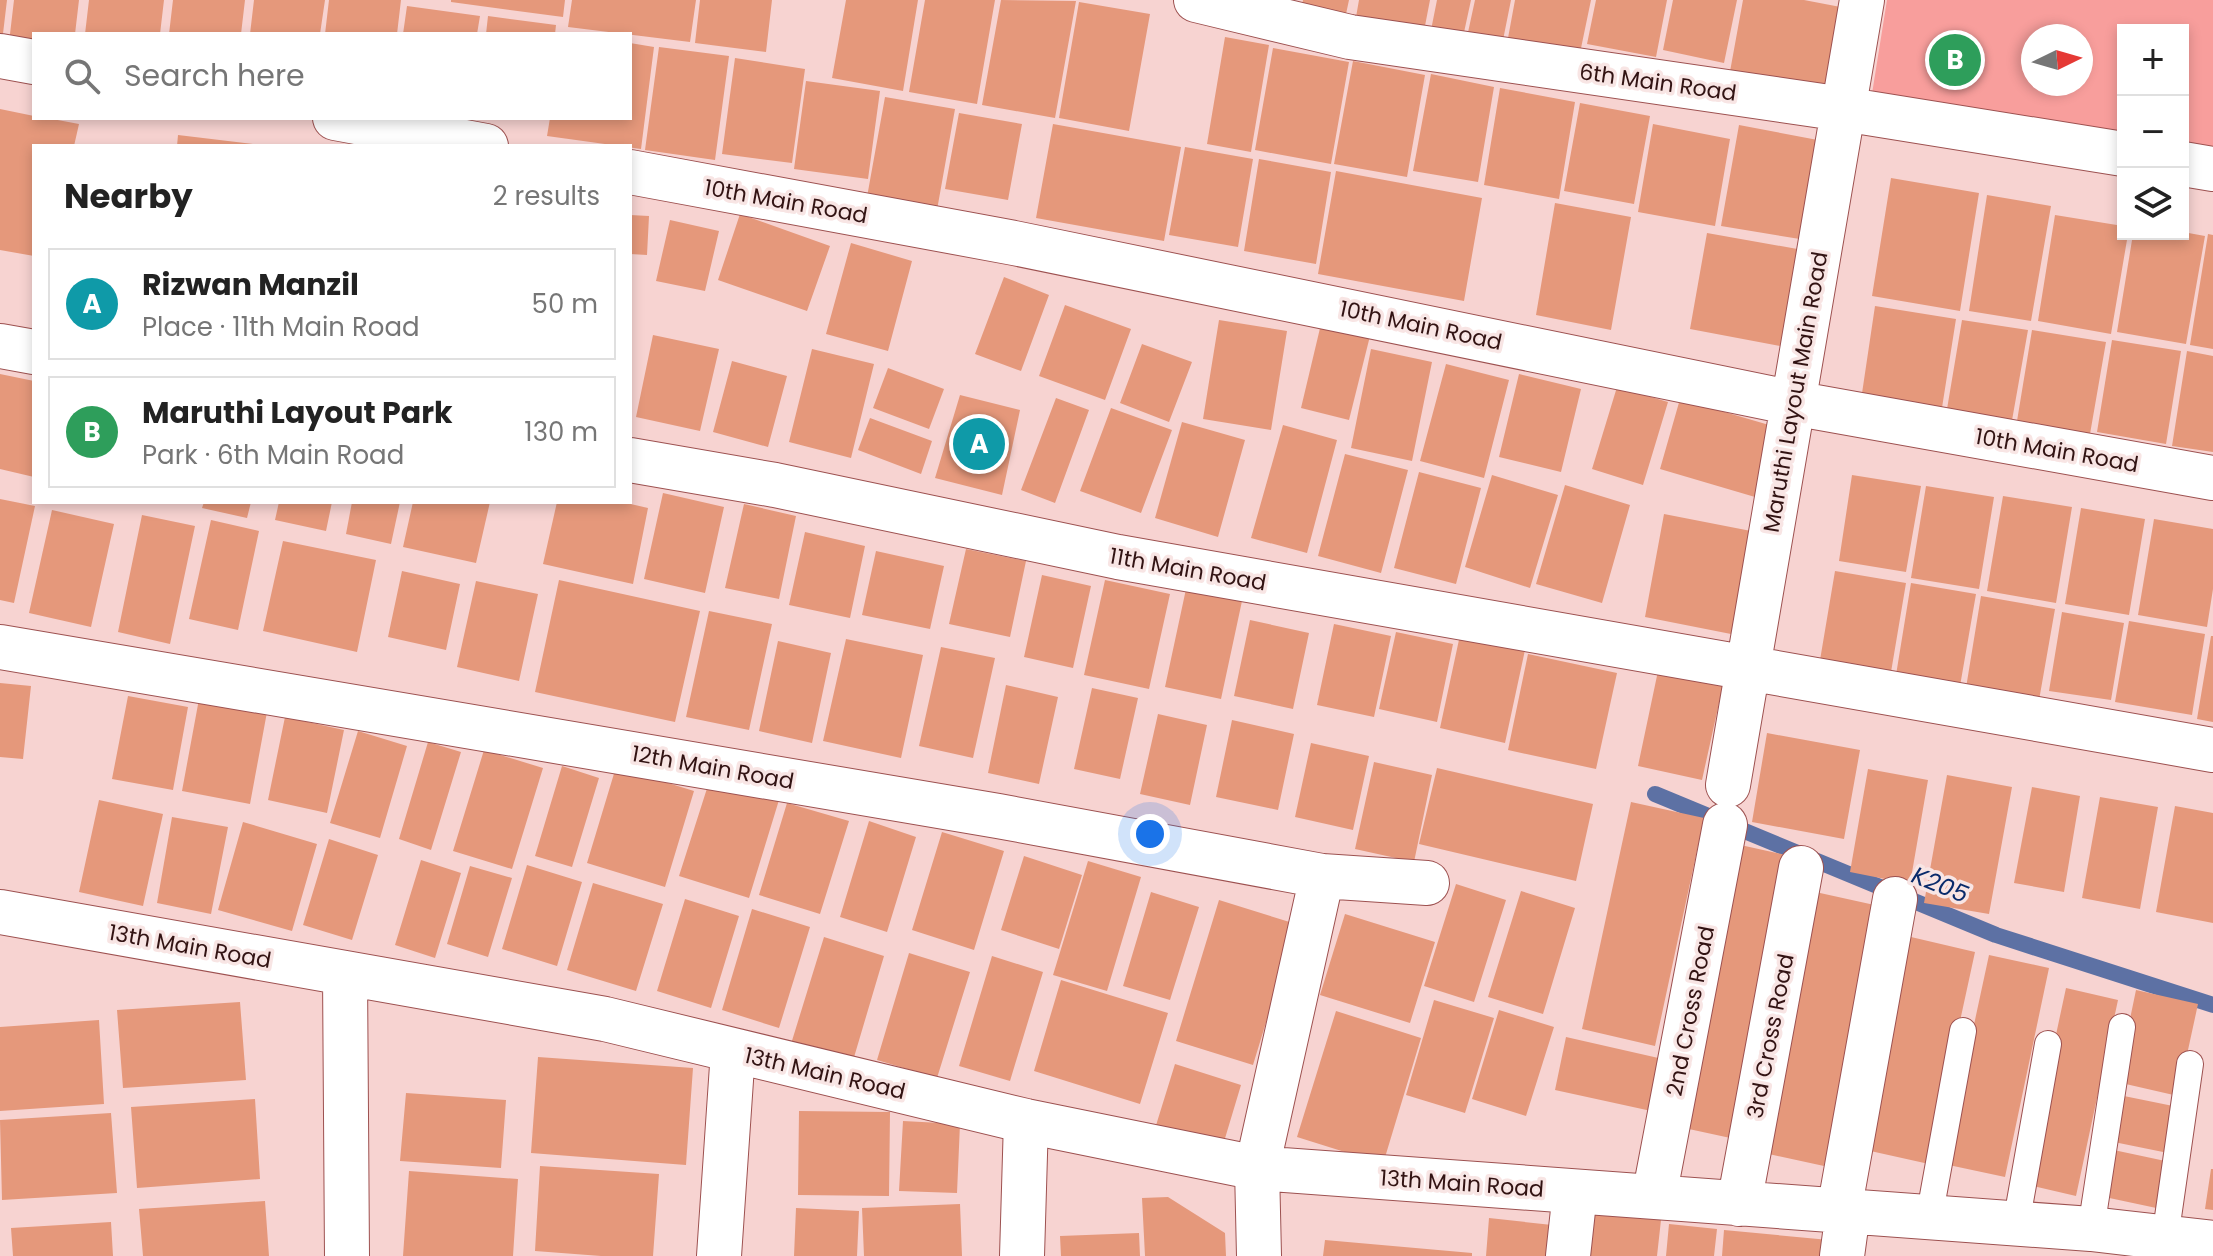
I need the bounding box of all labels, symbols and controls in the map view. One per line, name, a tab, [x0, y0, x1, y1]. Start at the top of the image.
north arrow	[2021, 24, 2093, 96]
map controls	[2117, 24, 2189, 240]
button: +	[2117, 24, 2189, 96]
pin: B	[1929, 30, 1981, 90]
search box	[32, 32, 632, 120]
icon: search	[60, 54, 104, 98]
text: Search here	[124, 54, 305, 97]
street label: 6th Main Road	[1577, 56, 1738, 109]
button: −	[2117, 96, 2189, 168]
button: layers	[2117, 168, 2189, 240]
text: Nearby	[64, 172, 193, 220]
street label: 10th Main Road	[702, 172, 870, 231]
text: 2 results	[493, 178, 600, 214]
street label: Maruthi Layout Main Road	[1756, 249, 1835, 535]
text: Rizwan Manzil	[142, 263, 359, 306]
text: A	[82, 286, 102, 322]
text: 50 m	[532, 286, 598, 322]
street label: 10th Main Road	[1337, 293, 1505, 358]
text: Place · 11th Main Road	[142, 309, 420, 345]
text: Maruthi Layout Park	[142, 391, 453, 434]
text: B	[83, 414, 101, 450]
text: 130 m	[524, 414, 598, 450]
pin: A	[953, 414, 1005, 474]
street label: 10th Main Road	[1973, 421, 2141, 480]
text: Park · 6th Main Road	[142, 437, 404, 473]
street label: 11th Main Road	[1107, 540, 1269, 599]
street label: 12th Main Road	[629, 738, 796, 797]
your location	[1130, 814, 1170, 854]
water label: K205	[1907, 858, 1973, 911]
street label: 13th Main Road	[106, 917, 274, 976]
street label: 2nd Cross Road	[1659, 923, 1722, 1099]
street label: 3rd Cross Road	[1739, 951, 1802, 1121]
street label: 13th Main Road	[741, 1040, 908, 1107]
street label: 13th Main Road	[1379, 1162, 1545, 1205]

